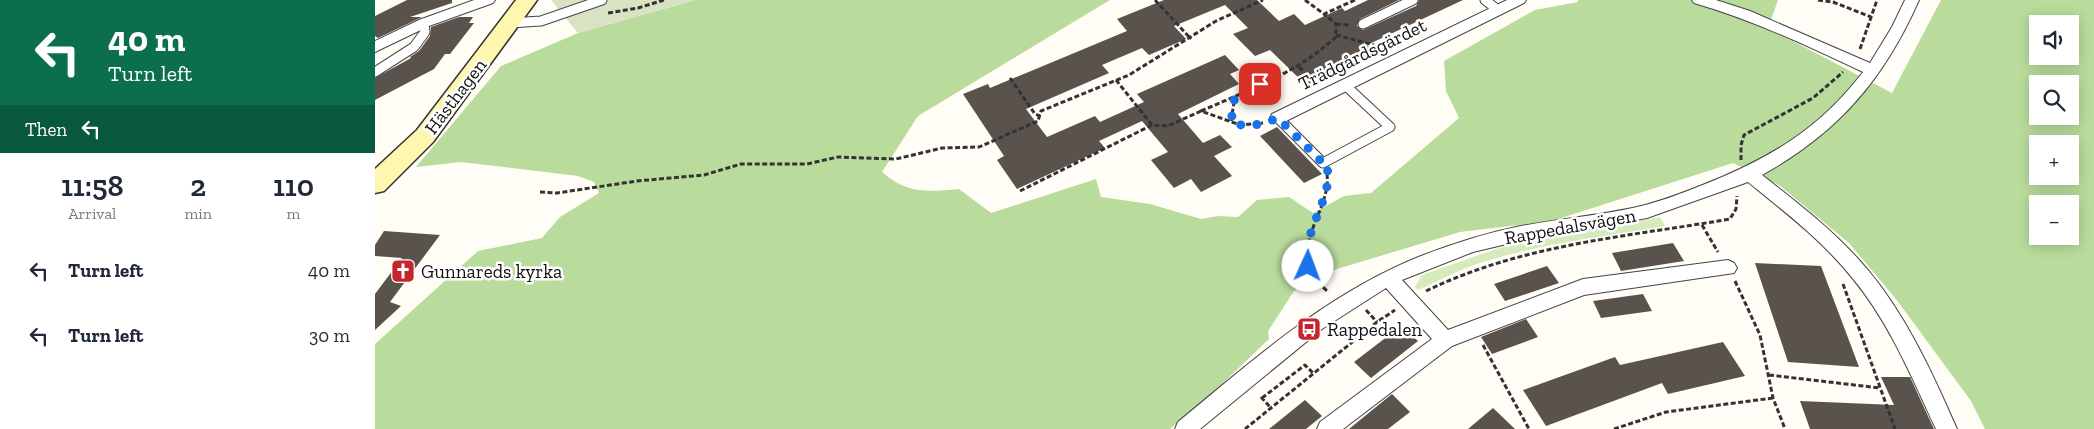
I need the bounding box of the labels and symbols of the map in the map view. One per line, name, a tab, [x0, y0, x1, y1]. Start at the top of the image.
street label: Trädgårdsgärdet	[1295, 14, 1430, 95]
street label: Hästhagen	[420, 54, 491, 139]
pin	[1239, 63, 1281, 105]
street label: Rappedalsvägen	[1503, 204, 1638, 249]
position arrow	[1281, 239, 1333, 291]
church icon: Gunnareds kyrka	[390, 258, 416, 284]
place label: Gunnareds kyrka	[421, 260, 562, 283]
bus stop icon: Rappedalen	[1296, 316, 1322, 342]
place label: Rappedalen	[1327, 318, 1422, 341]

